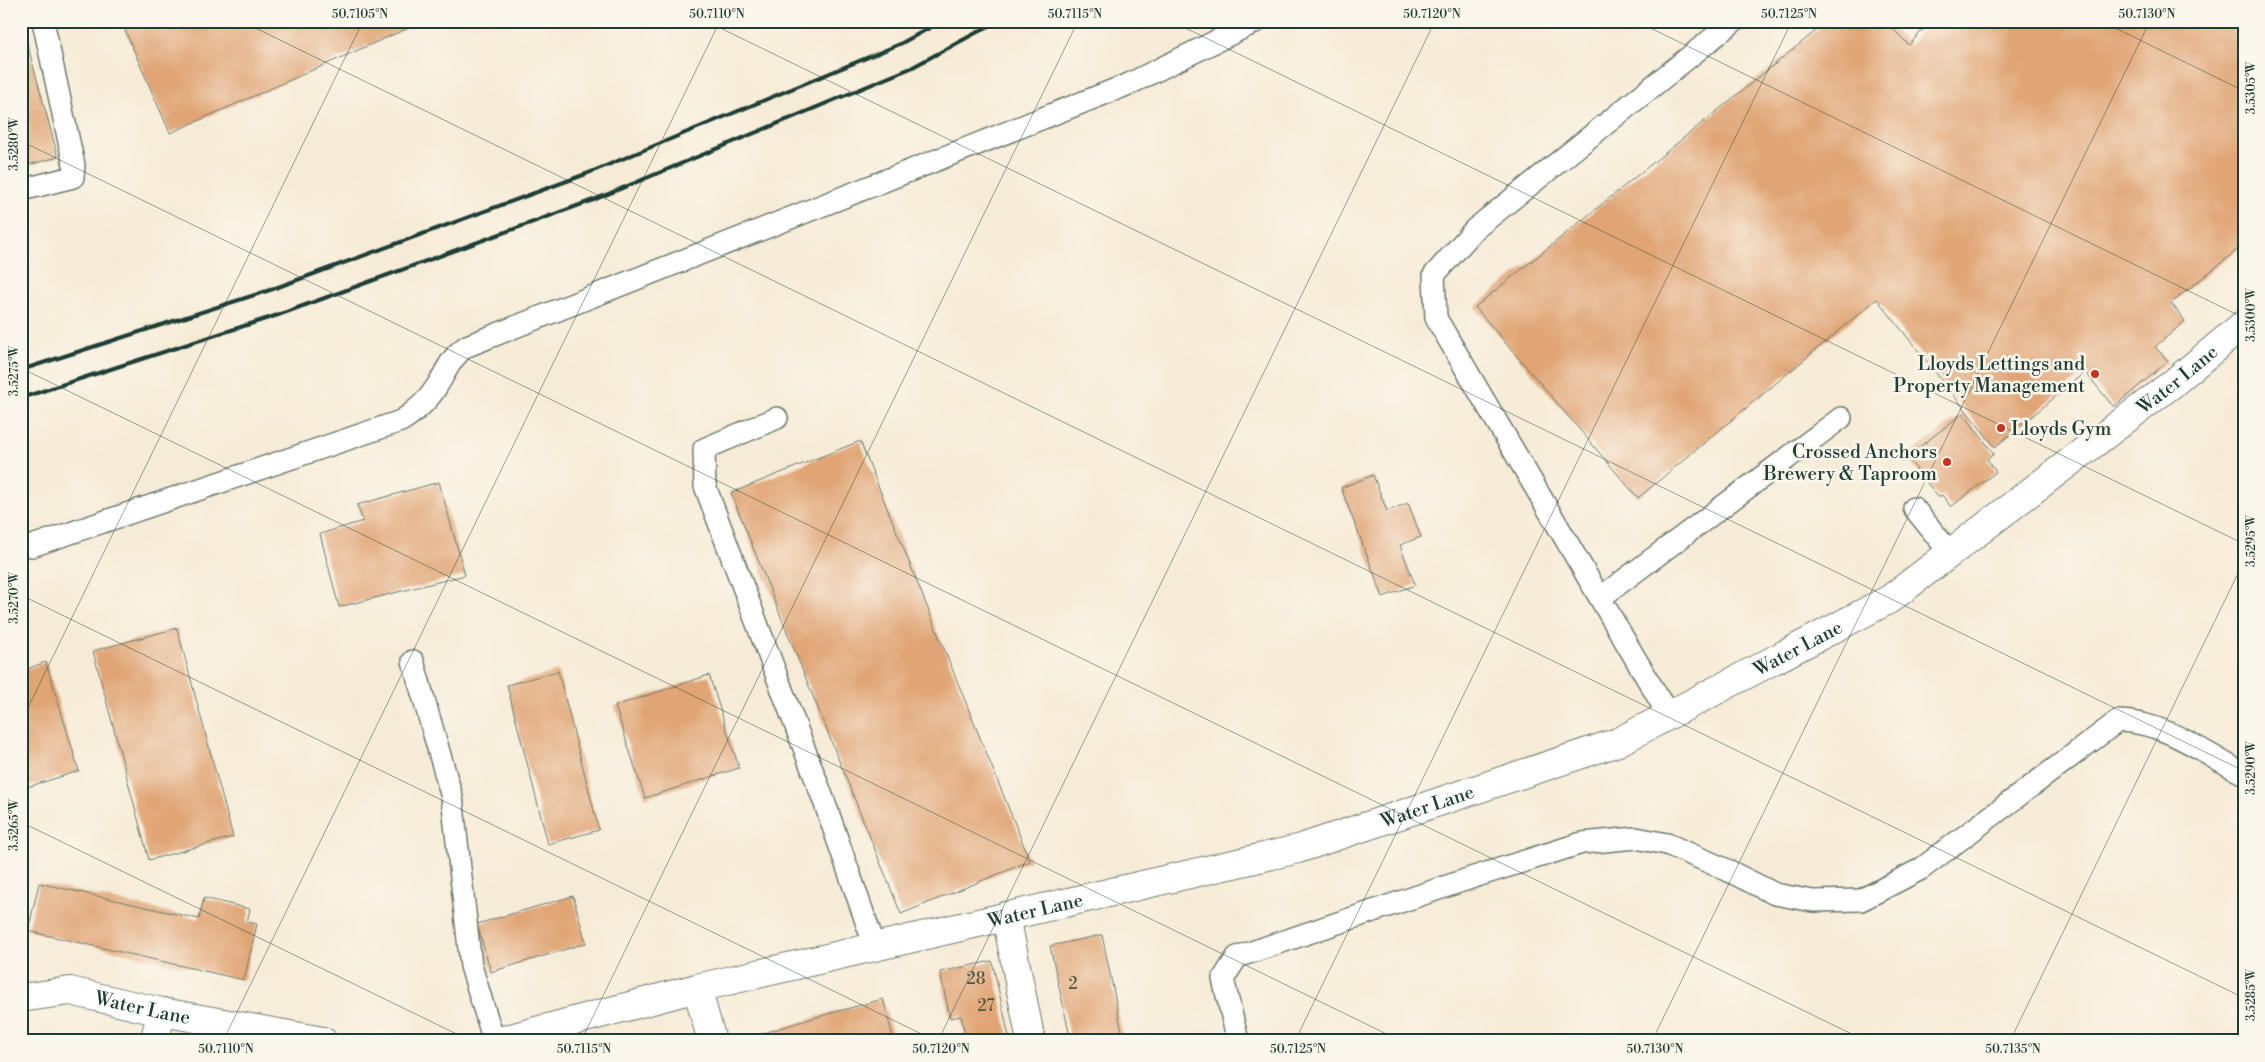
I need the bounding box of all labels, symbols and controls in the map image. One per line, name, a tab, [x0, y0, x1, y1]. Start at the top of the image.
text: 50.7105°N	[332, 7, 388, 22]
text: 50.7110°N	[689, 7, 745, 22]
text: 50.7115°N	[1048, 7, 1102, 22]
text: 50.7120°N	[1403, 7, 1461, 22]
text: 50.7125°N	[1761, 7, 1817, 22]
text: 50.7130°N	[2119, 7, 2175, 22]
text: 3.5305°W	[2244, 61, 2259, 114]
text: 3.5280°W	[7, 116, 22, 171]
text: 3.5300°W	[2244, 287, 2259, 342]
street label: Water Lane	[2131, 340, 2223, 420]
text: 3.5275°W	[7, 345, 22, 396]
place label: Lloyds Lettings and Property Management	[1893, 352, 2085, 398]
marker: Lloyds Lettings and Property Management	[2089, 368, 2101, 380]
place label: Lloyds Gym	[2011, 417, 2112, 441]
marker: Lloyds Gym	[1995, 422, 2007, 434]
place label: Crossed Anchors Brewery & Taproom	[1762, 440, 1937, 486]
marker: Crossed Anchors Brewery & Taproom	[1941, 456, 1953, 468]
text: 3.5295°W	[2244, 514, 2259, 567]
text: 3.5270°W	[7, 571, 22, 624]
street label: Water Lane	[1748, 615, 1846, 682]
text: 3.5290°W	[2244, 740, 2259, 795]
street label: Water Lane	[1377, 780, 1477, 834]
text: 3.5265°W	[7, 798, 22, 851]
street label: Water Lane	[984, 888, 1085, 934]
text: 3.5285°W	[2244, 968, 2259, 1021]
house number: 28	[967, 969, 986, 989]
house number: 2	[1068, 974, 1078, 994]
street label: Water Lane	[91, 986, 192, 1030]
house number: 27	[977, 996, 995, 1016]
text: 50.7110°N	[198, 1042, 254, 1057]
text: 50.7115°N	[557, 1042, 611, 1057]
text: 50.7120°N	[912, 1042, 970, 1057]
text: 50.7125°N	[1270, 1042, 1326, 1057]
text: 50.7130°N	[1627, 1042, 1683, 1057]
text: 50.7135°N	[1985, 1042, 2041, 1057]

